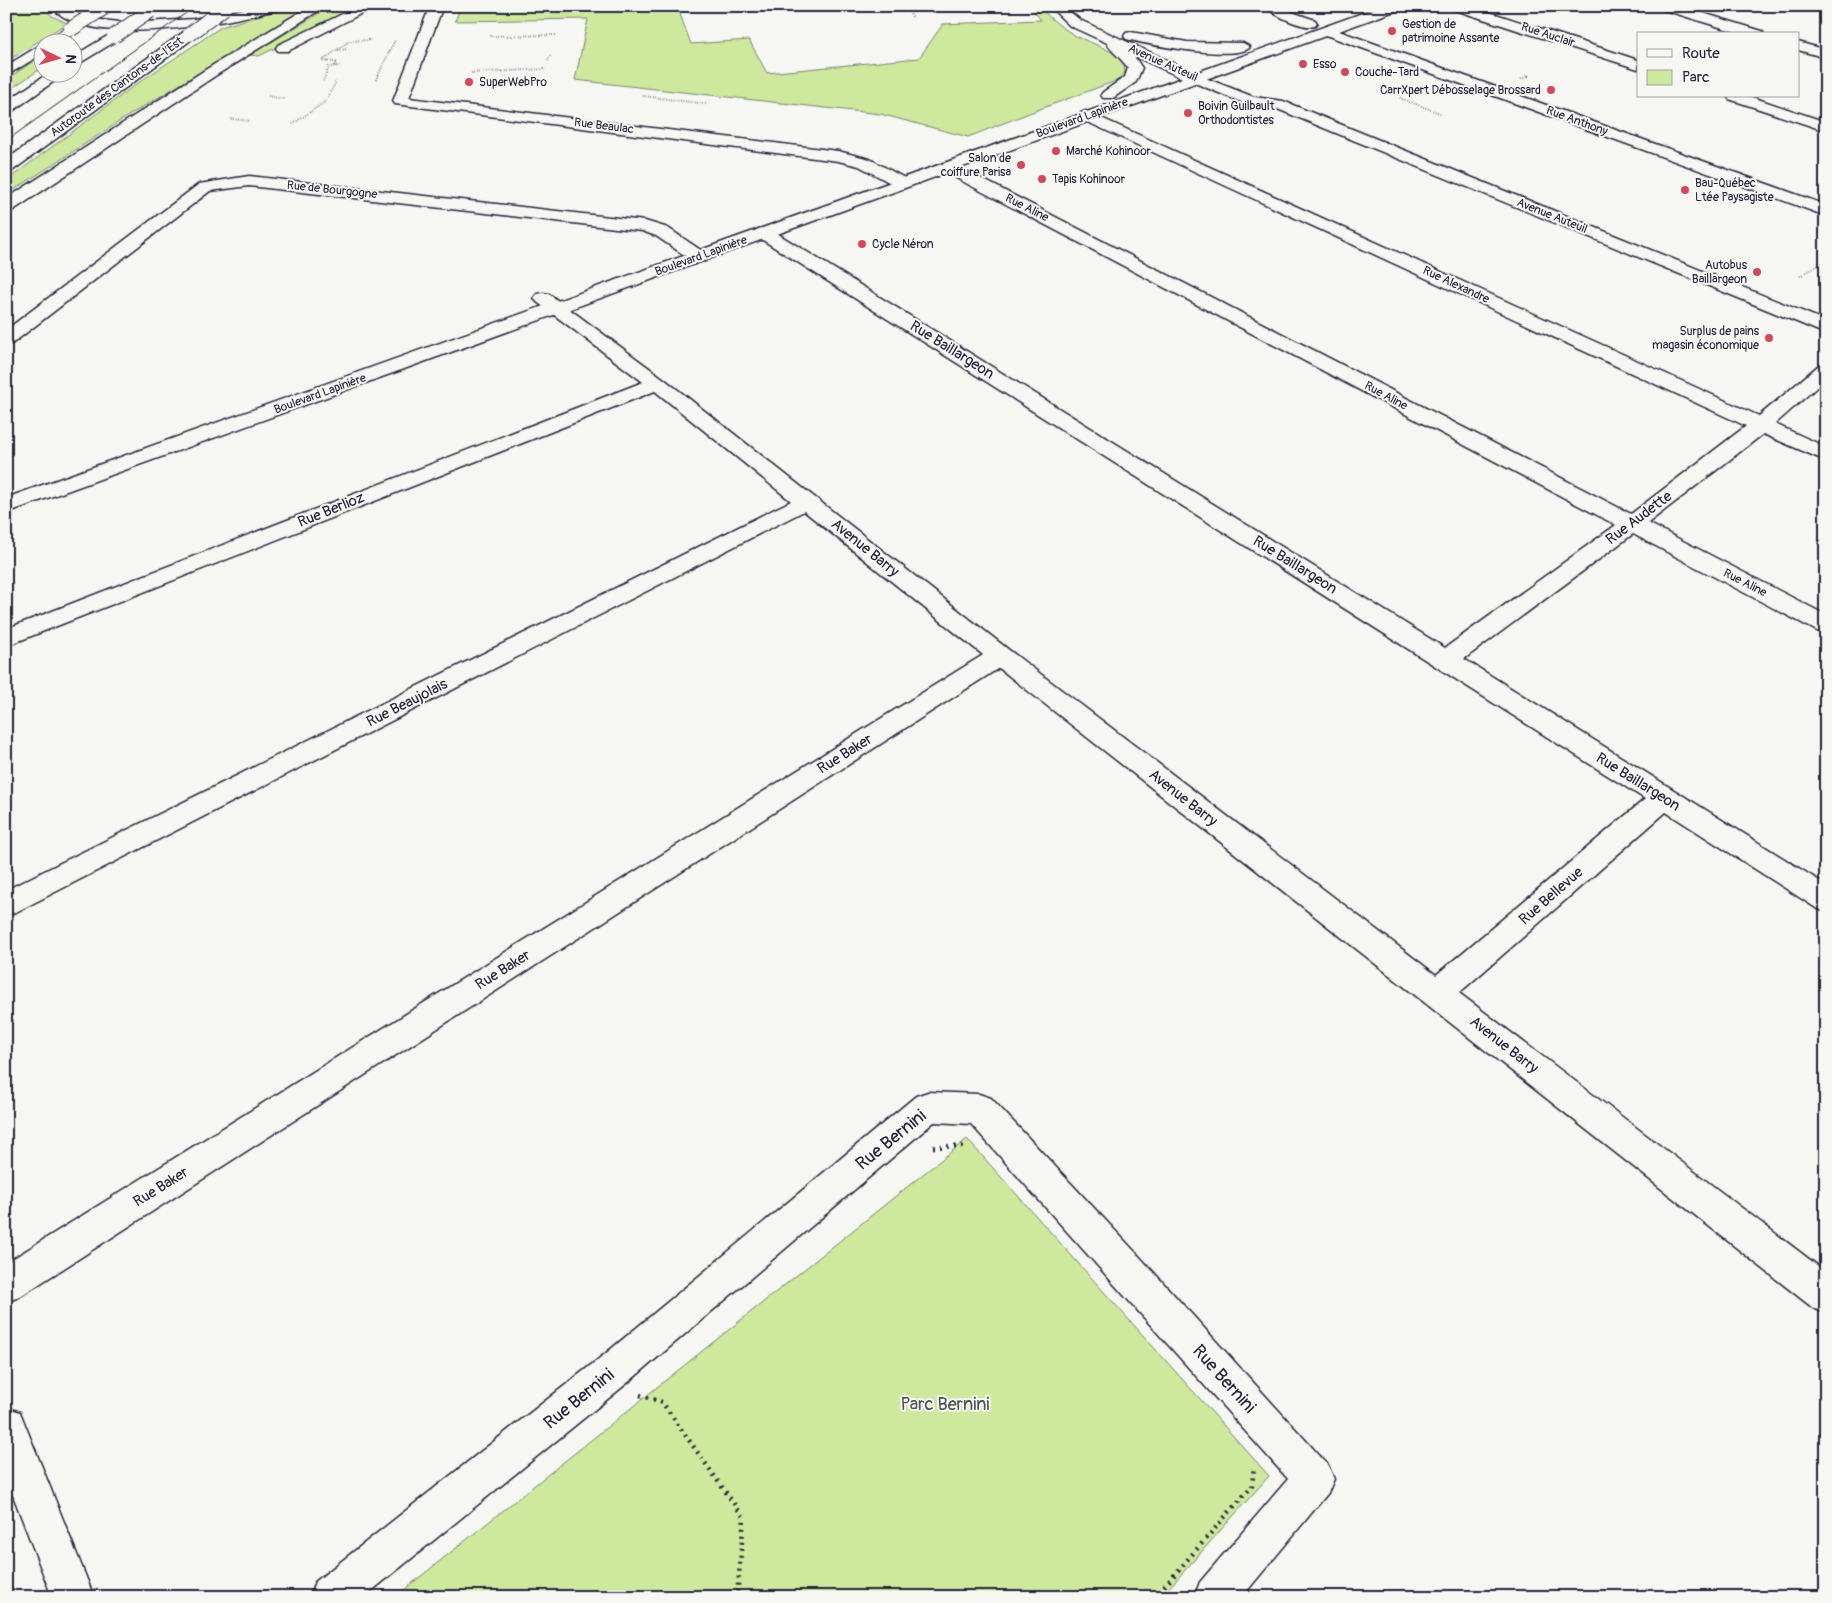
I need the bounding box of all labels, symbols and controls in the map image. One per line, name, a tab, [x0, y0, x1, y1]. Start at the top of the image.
place label: Gestion de patrimoine Assante	[1402, 17, 1500, 46]
street label: Rue Auclair	[1519, 19, 1578, 51]
marker: Gestion de patrimoine Assante	[1386, 25, 1398, 37]
north arrow	[32, 32, 82, 82]
legend	[1637, 32, 1800, 98]
street label: Autoroute des Cantons-de-l'Est	[48, 34, 186, 140]
street label: Avenue Auteuil	[1126, 41, 1200, 85]
text: Route	[1682, 44, 1720, 63]
text: N	[62, 54, 79, 65]
place label: Esso	[1313, 57, 1337, 72]
marker: Esso	[1297, 58, 1309, 70]
place label: Couche-Tard	[1355, 65, 1419, 80]
marker: Couche-Tard	[1339, 66, 1351, 78]
text: Parc	[1682, 68, 1710, 87]
place label: SuperWebPro	[479, 75, 547, 90]
marker: SuperWebPro	[463, 76, 475, 88]
place label: CarrXpert Débosselage Brossard	[1380, 83, 1541, 98]
marker: CarrXpert Débosselage Brossard	[1545, 84, 1557, 96]
street label: Boulevard Lapinière	[1034, 94, 1130, 142]
place label: Boivin Guilbault Orthodontistes	[1198, 99, 1275, 128]
street label: Rue Anthony	[1544, 103, 1610, 139]
marker: Boivin Guilbault Orthodontistes	[1182, 107, 1194, 119]
street label: Rue Beaulac	[573, 115, 635, 137]
place label: Marché Kohinoor	[1066, 144, 1152, 159]
marker: Marché Kohinoor	[1050, 145, 1062, 157]
place label: Salon de coiffure Parisa	[941, 151, 1011, 180]
marker: Salon de coiffure Parisa	[1015, 159, 1027, 171]
place label: Tapis Kohinoor	[1052, 172, 1126, 187]
marker: Tapis Kohinoor	[1036, 173, 1048, 185]
place label: Bau-Québec Ltée Paysagiste	[1695, 176, 1774, 205]
street label: Rue de Bourgogne	[286, 178, 378, 202]
marker: Bau-Québec Ltée Paysagiste	[1679, 184, 1691, 196]
street label: Rue Aline	[1003, 191, 1051, 225]
street label: Avenue Auteuil	[1515, 195, 1590, 237]
street label: Boulevard Lapinière	[653, 232, 749, 280]
place label: Cycle Néron	[872, 237, 934, 252]
marker: Cycle Néron	[856, 238, 868, 250]
place label: Autobus Baillargeon	[1692, 258, 1748, 287]
street label: Rue Alexandre	[1420, 263, 1492, 307]
marker: Autobus Baillargeon	[1751, 266, 1763, 278]
street label: Rue Baillargeon	[906, 317, 998, 383]
place label: Surplus de pains magasin économique	[1652, 324, 1760, 353]
marker: Surplus de pains magasin économique	[1763, 332, 1775, 344]
street label: Boulevard Lapinière	[272, 370, 368, 418]
street label: Rue Aline	[1362, 378, 1410, 414]
street label: Rue Audette	[1602, 487, 1676, 549]
street label: Rue Berlioz	[295, 488, 367, 532]
street label: Avenue Barry	[827, 515, 903, 582]
street label: Rue Baillargeon	[1249, 532, 1341, 598]
street label: Rue Aline	[1721, 566, 1769, 600]
street label: Rue Beaujolais	[363, 674, 451, 732]
street label: Rue Baker	[814, 729, 877, 778]
street label: Rue Baillargeon	[1592, 749, 1684, 815]
street label: Avenue Barry	[1145, 765, 1222, 831]
street label: Rue Bellevue	[1515, 863, 1587, 929]
street label: Rue Baker	[472, 945, 535, 994]
street label: Avenue Barry	[1466, 1012, 1543, 1078]
street label: Rue Bernini	[851, 1105, 931, 1175]
street label: Rue Baker	[130, 1162, 193, 1211]
street label: Rue Bernini	[1187, 1340, 1261, 1418]
street label: Rue Bernini	[539, 1364, 619, 1434]
park label: Parc Bernini	[900, 1393, 990, 1416]

